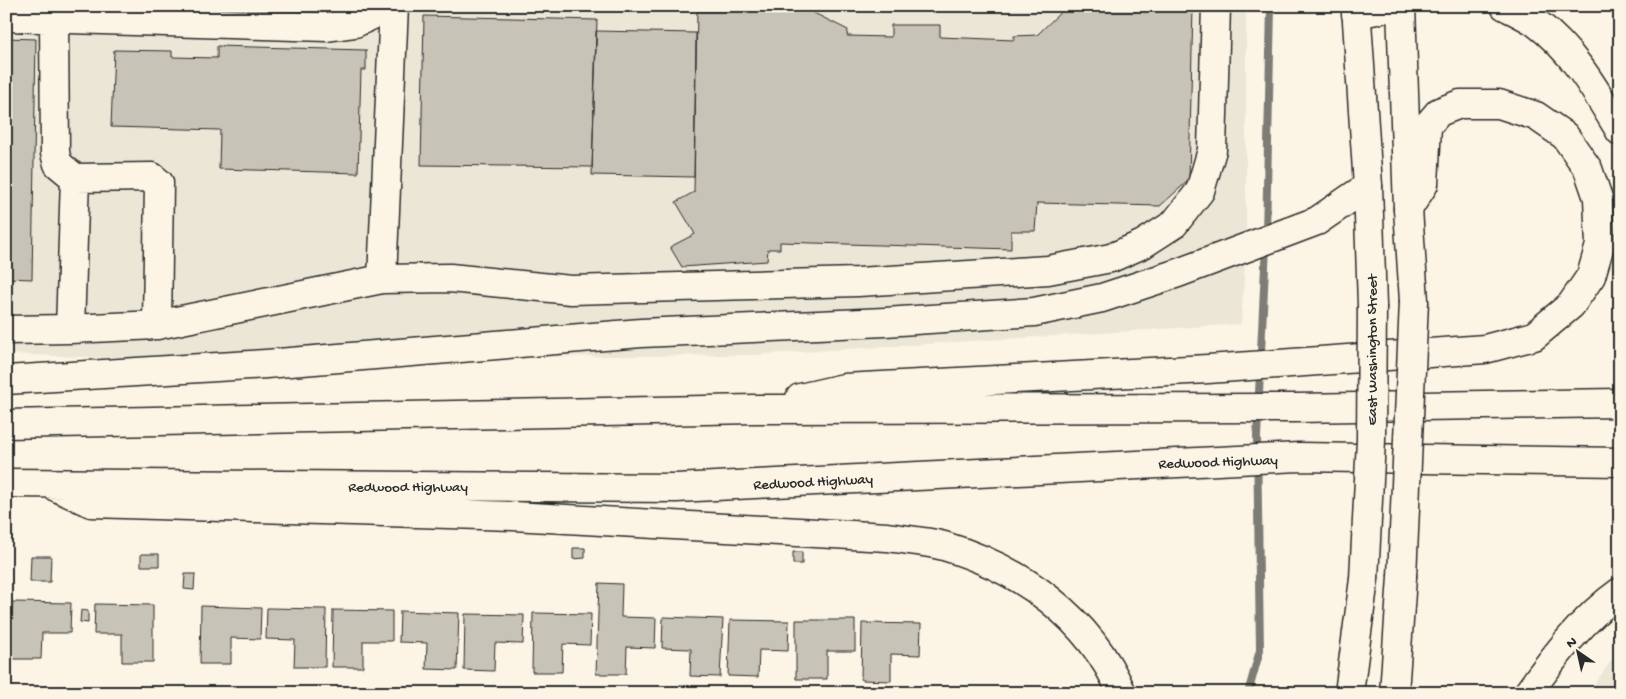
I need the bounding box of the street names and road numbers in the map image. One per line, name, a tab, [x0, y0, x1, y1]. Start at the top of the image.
street label: East Washington Street	[1364, 273, 1382, 426]
street label: Redwood Highway	[1158, 452, 1279, 474]
street label: Redwood Highway	[753, 471, 874, 495]
street label: Redwood Highway	[348, 479, 468, 497]

